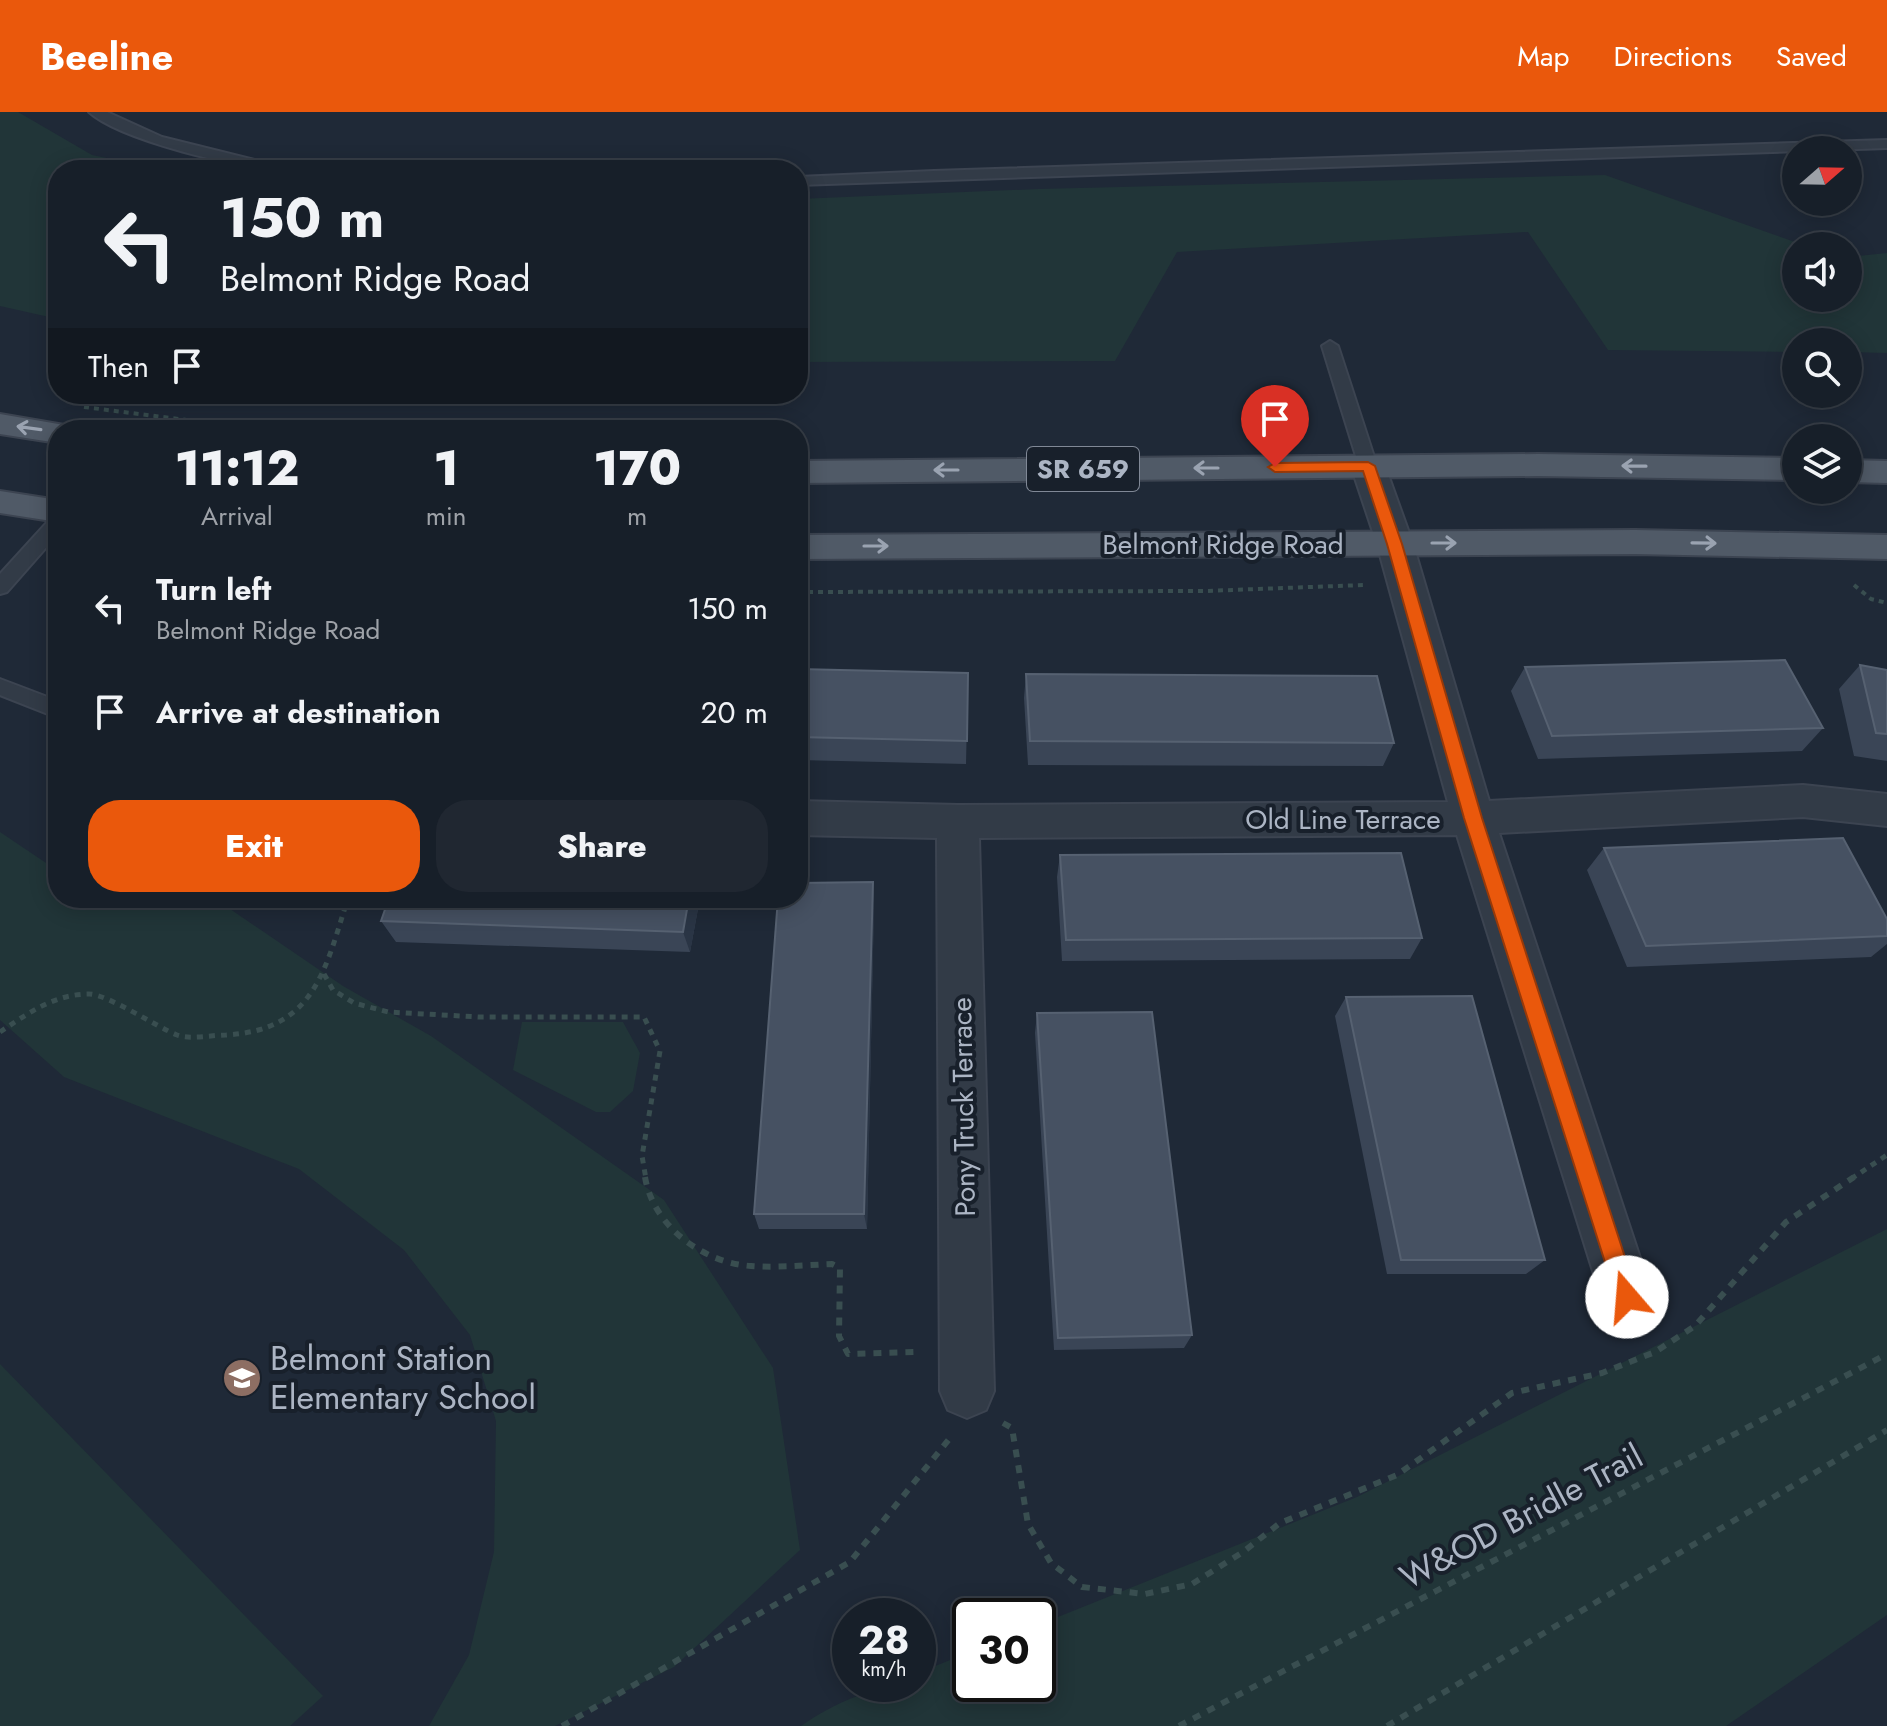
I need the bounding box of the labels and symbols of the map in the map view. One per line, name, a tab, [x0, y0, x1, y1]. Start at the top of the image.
north arrow	[1782, 136, 1862, 216]
pin	[1241, 385, 1309, 467]
one-way arrow	[17, 420, 42, 435]
road number: SR 659	[1027, 447, 1139, 491]
one-way arrow	[1621, 458, 1648, 474]
one-way arrow	[1193, 460, 1220, 476]
one-way arrow	[933, 462, 960, 478]
street label: Belmont Ridge Road	[1102, 524, 1344, 565]
one-way arrow	[1430, 535, 1457, 551]
one-way arrow	[1690, 536, 1717, 551]
one-way arrow	[862, 538, 889, 554]
street label: Old Line Terrace	[1245, 799, 1441, 840]
street label: Pony Truck Terrace	[941, 997, 986, 1217]
position arrow	[1585, 1255, 1669, 1339]
place label: Belmont Station Elementary School	[270, 1334, 536, 1422]
school or university icon: Belmont Station Elementary School	[221, 1357, 263, 1399]
street label: W&OD Bridle Trail	[1391, 1432, 1651, 1601]
speed limit sign: 30	[952, 1598, 1056, 1702]

